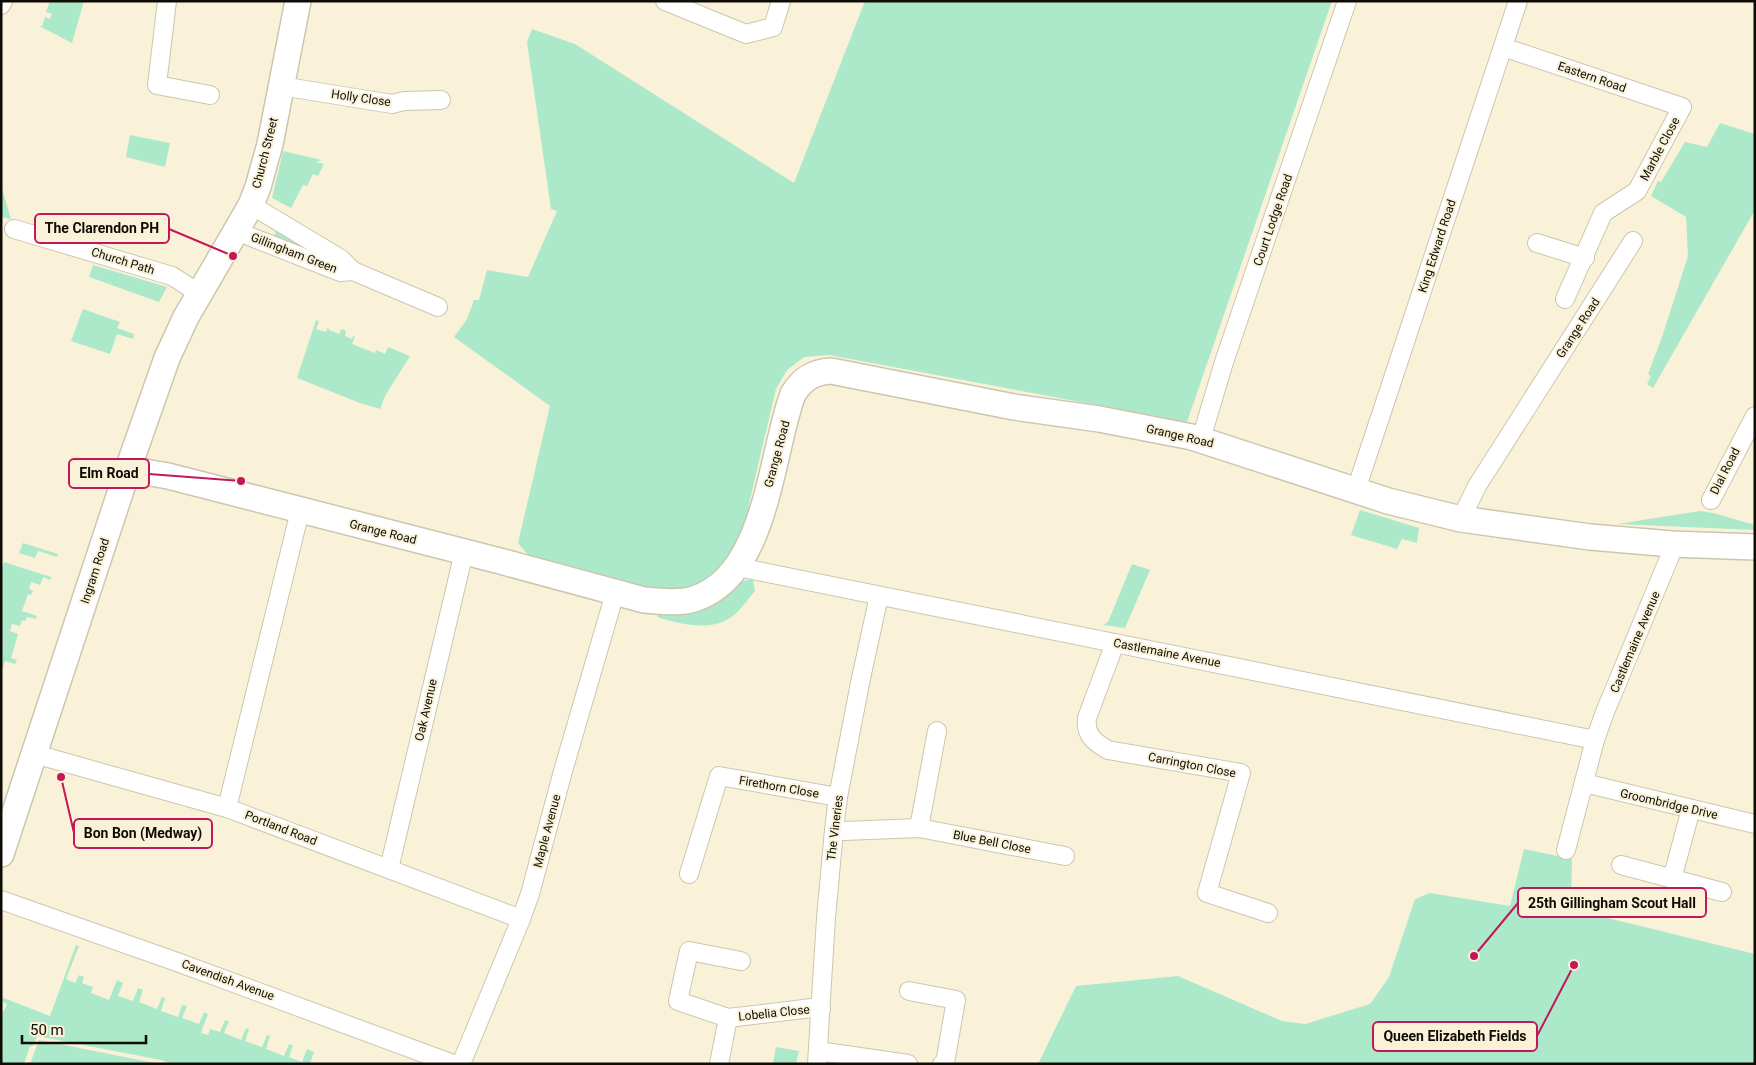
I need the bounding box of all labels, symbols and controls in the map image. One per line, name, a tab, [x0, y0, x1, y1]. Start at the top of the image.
street label: Eastern Road	[1556, 59, 1628, 95]
street label: Holly Close	[330, 87, 392, 109]
street label: Marble Close	[1637, 115, 1683, 183]
street label: Church Street	[249, 116, 281, 190]
street label: Court Lodge Road	[1251, 172, 1295, 268]
street label: King Edward Road	[1415, 198, 1459, 294]
callout: The Clarendon PH	[35, 214, 169, 243]
text: The Clarendon PH	[45, 220, 159, 236]
street label: Gillingham Green	[249, 230, 339, 276]
street label: Church Path	[90, 245, 156, 277]
street label: Grange Road	[1553, 295, 1603, 361]
street label: Grange Road	[761, 419, 793, 489]
street label: Grange Road	[1145, 421, 1215, 451]
street label: Dial Road	[1707, 445, 1743, 497]
callout: Elm Road	[69, 459, 149, 488]
text: Elm Road	[79, 465, 139, 481]
street label: Grange Road	[348, 517, 418, 547]
street label: Ingram Road	[78, 536, 112, 606]
street label: Castlemaine Avenue	[1607, 589, 1663, 695]
street label: Castlemaine Avenue	[1112, 636, 1222, 670]
street label: Oak Avenue	[412, 678, 440, 742]
street label: Carrington Close	[1147, 750, 1237, 780]
street label: Firethorn Close	[738, 773, 820, 801]
street label: Groombridge Drive	[1619, 786, 1719, 822]
street label: Maple Avenue	[531, 793, 563, 869]
street label: The Vineries	[824, 794, 846, 862]
street label: Portland Road	[243, 808, 319, 848]
callout: Bon Bon (Medway)	[74, 819, 212, 848]
text: Bon Bon (Medway)	[84, 825, 202, 842]
street label: Blue Bell Close	[952, 828, 1032, 856]
callout: 25th Gillingham Scout Hall	[1518, 888, 1706, 917]
text: 25th Gillingham Scout Hall	[1528, 895, 1696, 911]
street label: Cavendish Avenue	[180, 957, 276, 1003]
street label: Lobelia Close	[738, 1002, 810, 1024]
scale bar	[22, 1012, 146, 1044]
text: 50 m	[30, 1021, 64, 1039]
callout: Queen Elizabeth Fields	[1373, 1022, 1537, 1051]
text: Queen Elizabeth Fields	[1383, 1028, 1527, 1044]

